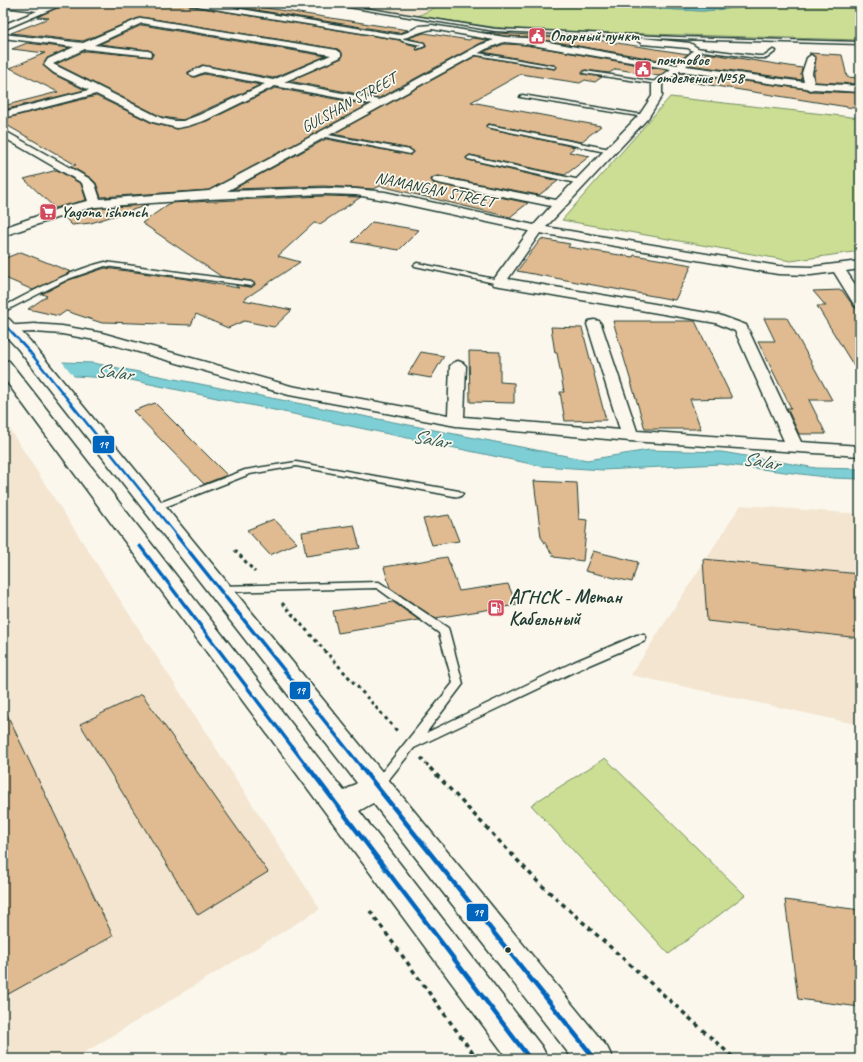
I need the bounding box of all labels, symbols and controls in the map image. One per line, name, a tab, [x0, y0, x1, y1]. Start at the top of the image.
public building icon: Опорный пункт	[527, 26, 547, 46]
place label: Опорный пункт	[550, 26, 640, 46]
place label: почтовое отделение №58	[656, 50, 746, 88]
public building icon: почтовое отделение №58	[633, 59, 653, 79]
street label: GULSHAN STREET	[298, 66, 404, 137]
street label: NAMANGAN STREET	[373, 168, 501, 213]
supermarket icon: Yagona ishonch	[38, 202, 58, 222]
place label: Yagona ishonch	[61, 202, 149, 222]
water label: Salar	[94, 357, 137, 387]
water label: Salar	[411, 423, 454, 455]
line badge: 19	[92, 435, 115, 454]
text: 19	[98, 437, 109, 451]
water label: Salar	[741, 445, 784, 477]
place label: АГНСК - Метан Кабельный	[509, 585, 623, 631]
fuel station icon: АГНСК - Метан Кабельный	[486, 598, 506, 618]
line badge: 19	[289, 681, 311, 700]
text: 19	[295, 683, 306, 697]
line badge: 19	[466, 903, 489, 922]
text: 19	[473, 905, 484, 919]
unlabelled marker	[503, 945, 513, 955]

